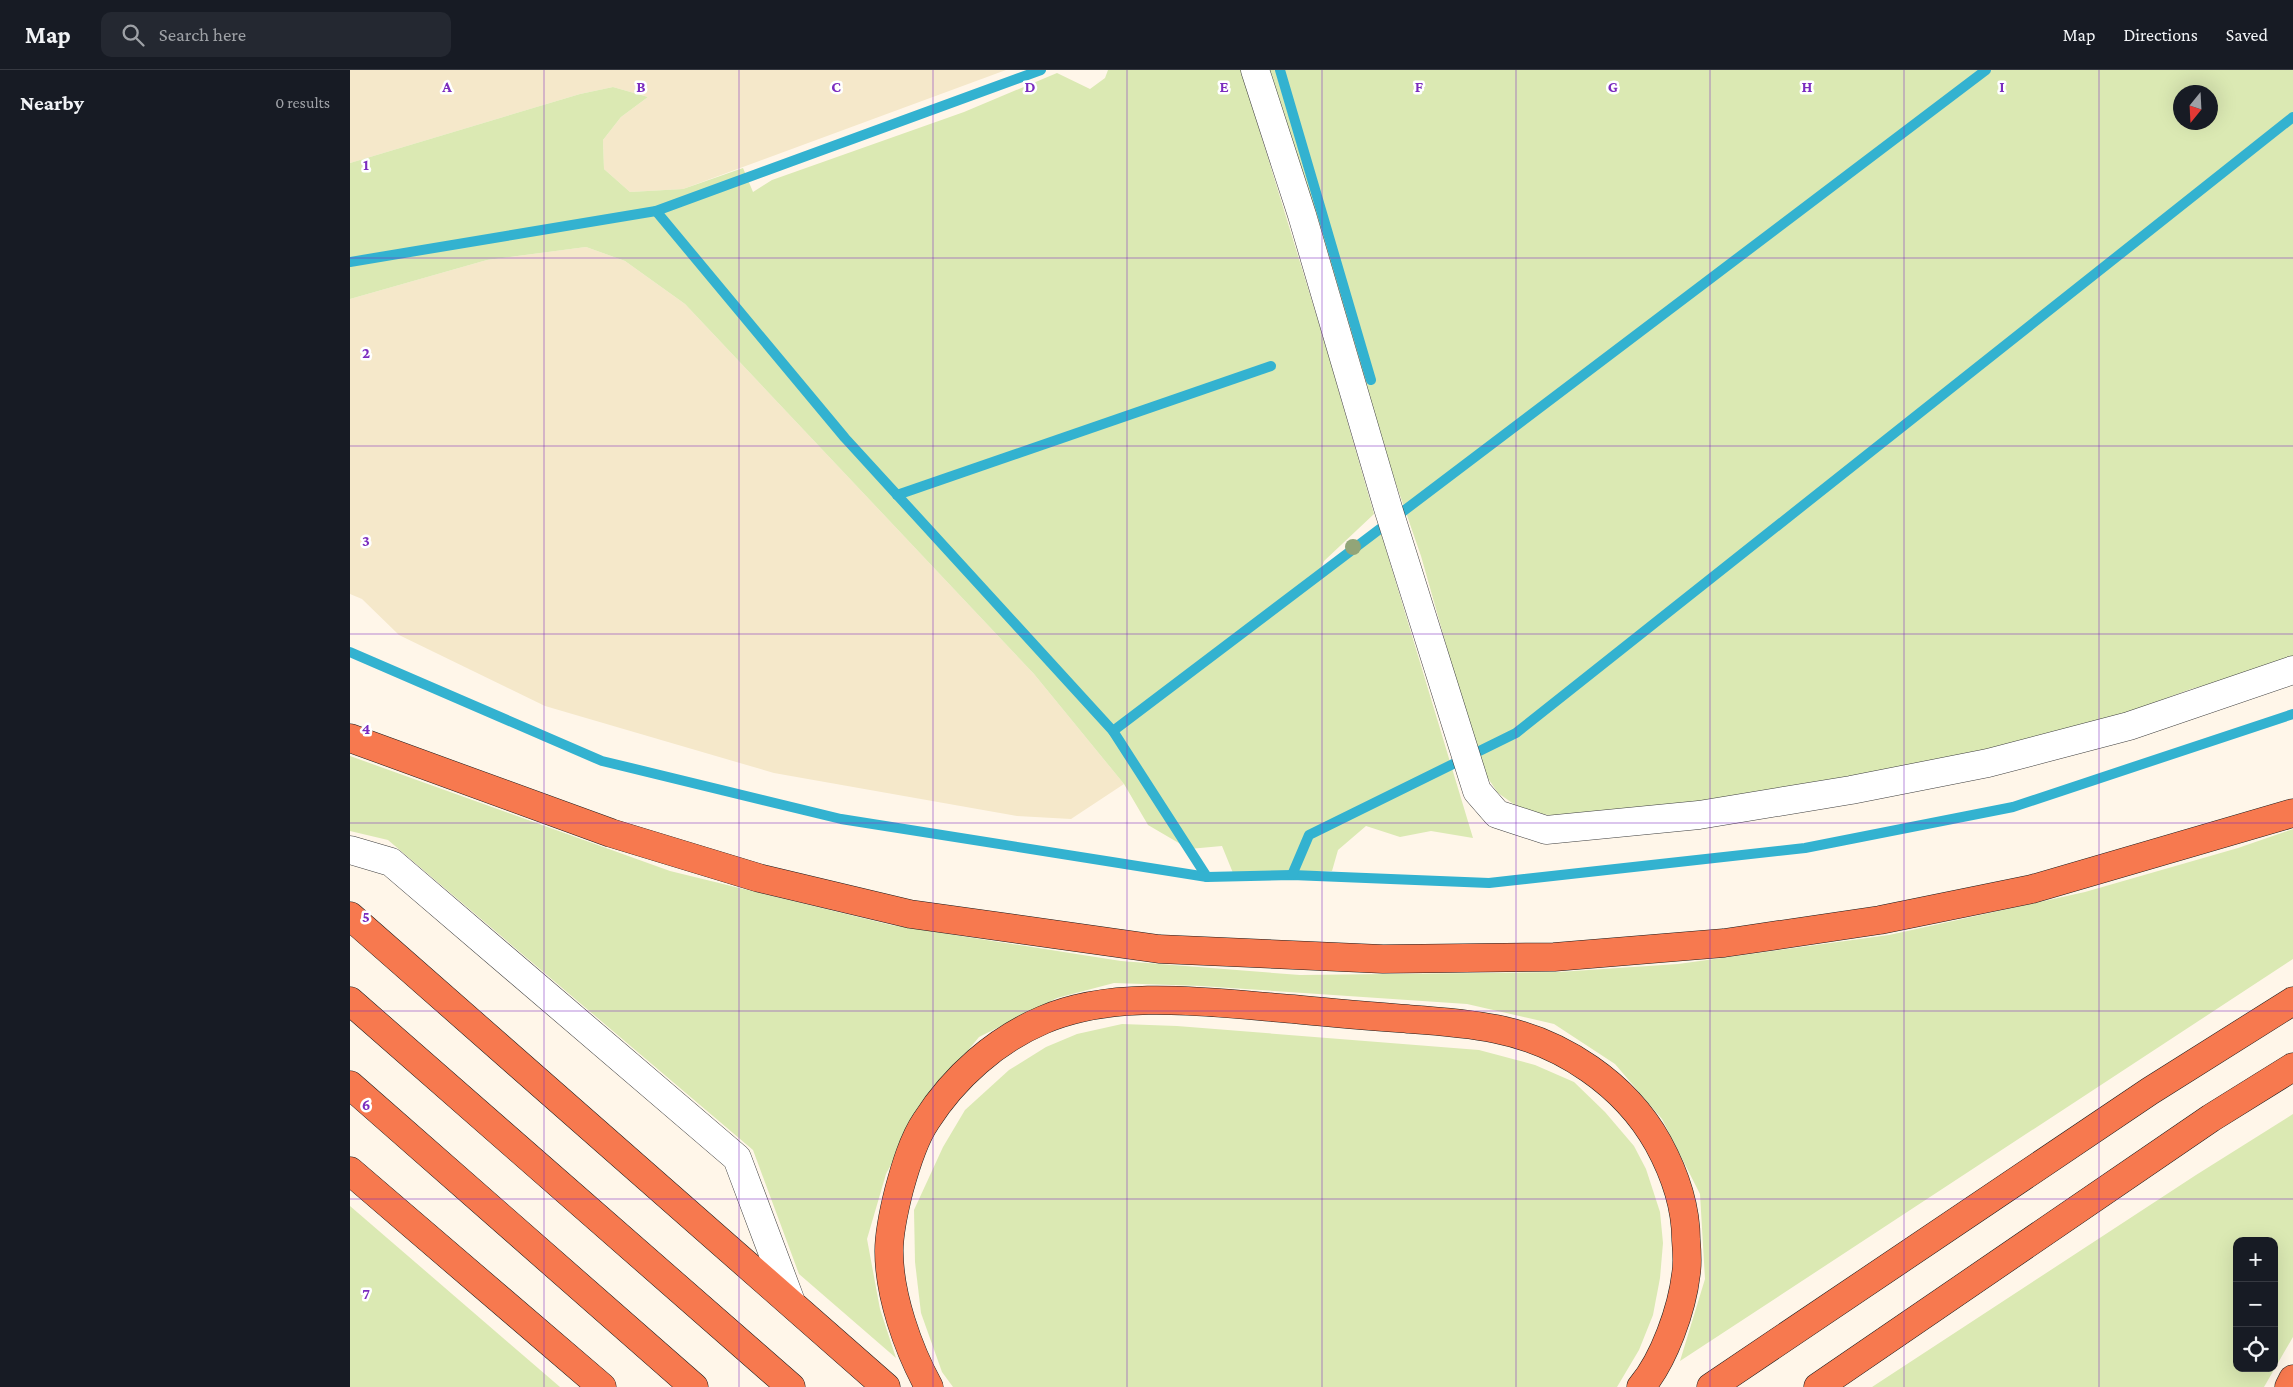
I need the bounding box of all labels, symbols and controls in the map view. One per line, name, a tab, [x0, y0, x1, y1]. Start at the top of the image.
search box	[101, 12, 451, 57]
text: Map	[25, 21, 71, 48]
icon: search	[119, 21, 147, 49]
text: Search here	[159, 24, 246, 45]
text: Map	[2063, 25, 2095, 45]
text: Directions	[2123, 25, 2198, 45]
text: Saved	[2226, 25, 2268, 45]
text: A	[441, 78, 452, 95]
text: B	[636, 78, 646, 95]
text: C	[831, 78, 841, 95]
text: D	[1024, 78, 1036, 95]
text: E	[1219, 78, 1229, 95]
text: F	[1415, 78, 1424, 95]
text: G	[1608, 78, 1618, 95]
text: H	[1802, 78, 1813, 95]
text: I	[1999, 78, 2005, 95]
north arrow	[2173, 85, 2218, 130]
text: Nearby	[20, 91, 84, 115]
text: 0 results	[275, 94, 330, 111]
text: 1	[363, 156, 369, 173]
text: 2	[362, 344, 370, 361]
text: 3	[362, 532, 370, 549]
text: 4	[362, 720, 371, 737]
text: 5	[362, 908, 370, 925]
text: 6	[362, 1096, 370, 1113]
map controls	[2233, 1237, 2278, 1372]
button: +	[2233, 1237, 2278, 1282]
button: −	[2233, 1282, 2278, 1327]
text: 7	[362, 1285, 370, 1302]
button: locate	[2233, 1327, 2278, 1372]

